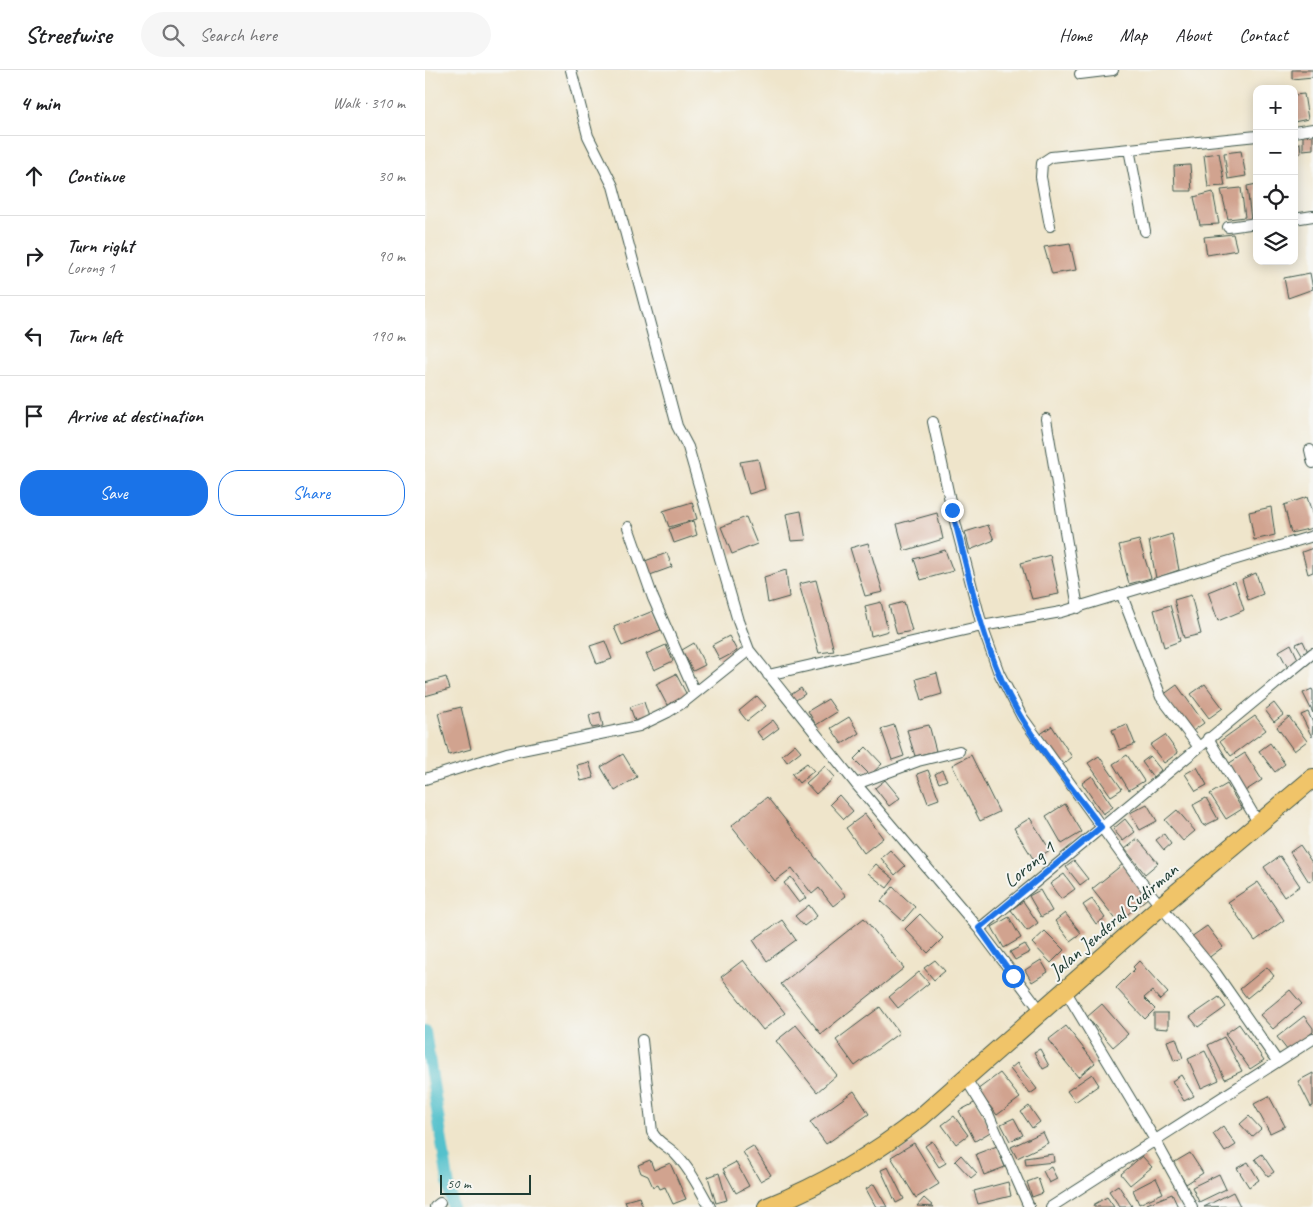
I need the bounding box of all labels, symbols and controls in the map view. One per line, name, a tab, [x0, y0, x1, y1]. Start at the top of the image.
search box	[141, 12, 491, 57]
text: Streetwise	[25, 20, 111, 50]
icon: search	[159, 21, 187, 49]
text: Search here	[199, 23, 277, 47]
text: Home	[1059, 24, 1092, 46]
text: Map	[1120, 24, 1147, 46]
text: About	[1175, 24, 1211, 46]
text: Contact	[1239, 24, 1288, 46]
map controls	[1253, 85, 1298, 265]
button: +	[1253, 85, 1298, 130]
text: 4 min	[20, 90, 60, 116]
text: Walk · 310 m	[333, 93, 405, 113]
button: −	[1253, 130, 1298, 175]
icon: ahead	[20, 162, 48, 190]
text: Continue	[67, 164, 124, 188]
text: 30 m	[378, 166, 405, 186]
button: locate	[1253, 175, 1298, 220]
button: layers	[1253, 220, 1298, 265]
text: Turn right	[67, 234, 134, 258]
icon: right	[20, 242, 48, 270]
text: 90 m	[378, 246, 405, 266]
text: Lorong 1	[67, 258, 115, 278]
icon: left	[20, 322, 48, 350]
text: Turn left	[67, 324, 122, 348]
text: 190 m	[371, 326, 405, 346]
icon: arrive	[20, 402, 48, 430]
text: Arrive at destination	[67, 404, 203, 428]
button: Save	[20, 470, 208, 516]
button: Share	[218, 470, 405, 516]
route end	[941, 499, 964, 522]
street label: Lorong 1	[998, 835, 1061, 893]
street label: Jalan Jenderal Sudirman	[1043, 857, 1184, 984]
route start	[1002, 965, 1025, 988]
scale bar	[440, 1172, 531, 1195]
text: 50 m	[447, 1175, 471, 1192]

